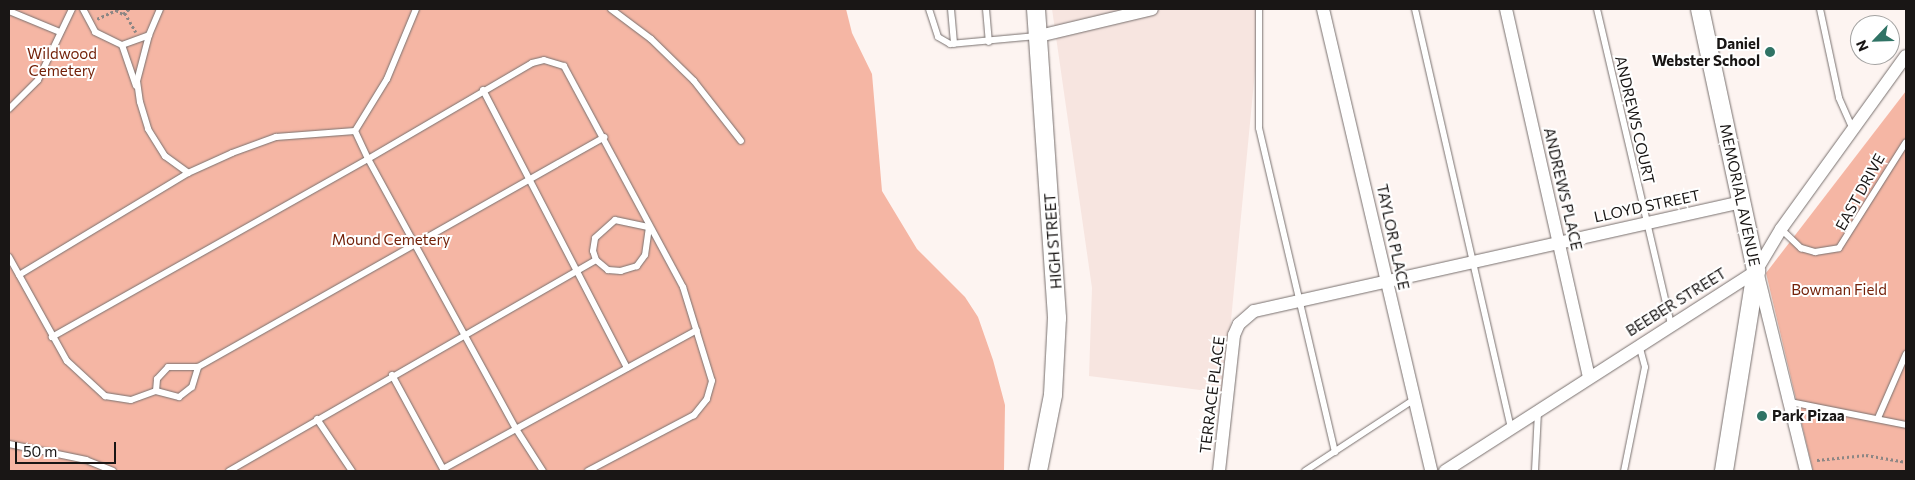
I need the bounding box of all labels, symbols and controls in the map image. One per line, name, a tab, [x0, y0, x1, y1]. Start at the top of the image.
north arrow	[1850, 15, 1900, 65]
place label: Daniel Webster School	[1652, 34, 1760, 69]
text: N	[1852, 38, 1872, 54]
park label: Wildwood Cemetery	[27, 44, 97, 79]
marker: Daniel Webster School	[1764, 46, 1776, 58]
street label: ANDREWS COURT	[1611, 54, 1659, 186]
street label: MEMORIAL AVENUE	[1716, 122, 1764, 268]
street label: ANDREWS PLACE	[1540, 126, 1586, 252]
street label: EAST DRIVE	[1832, 151, 1888, 233]
street label: TAYLOR PLACE	[1373, 182, 1413, 292]
street label: LLOYD STREET	[1592, 186, 1702, 226]
street label: HIGH STREET	[1041, 192, 1065, 290]
park label: Mound Cemetery	[332, 231, 450, 249]
street label: BEEBER STREET	[1623, 264, 1729, 340]
park label: Bowman Field	[1791, 281, 1887, 299]
street label: TERRACE PLACE	[1196, 336, 1228, 454]
place label: Park Pizaa	[1772, 407, 1845, 425]
marker: Park Pizaa	[1756, 410, 1768, 422]
scale bar	[18, 432, 119, 464]
text: 50 m	[23, 442, 57, 460]

